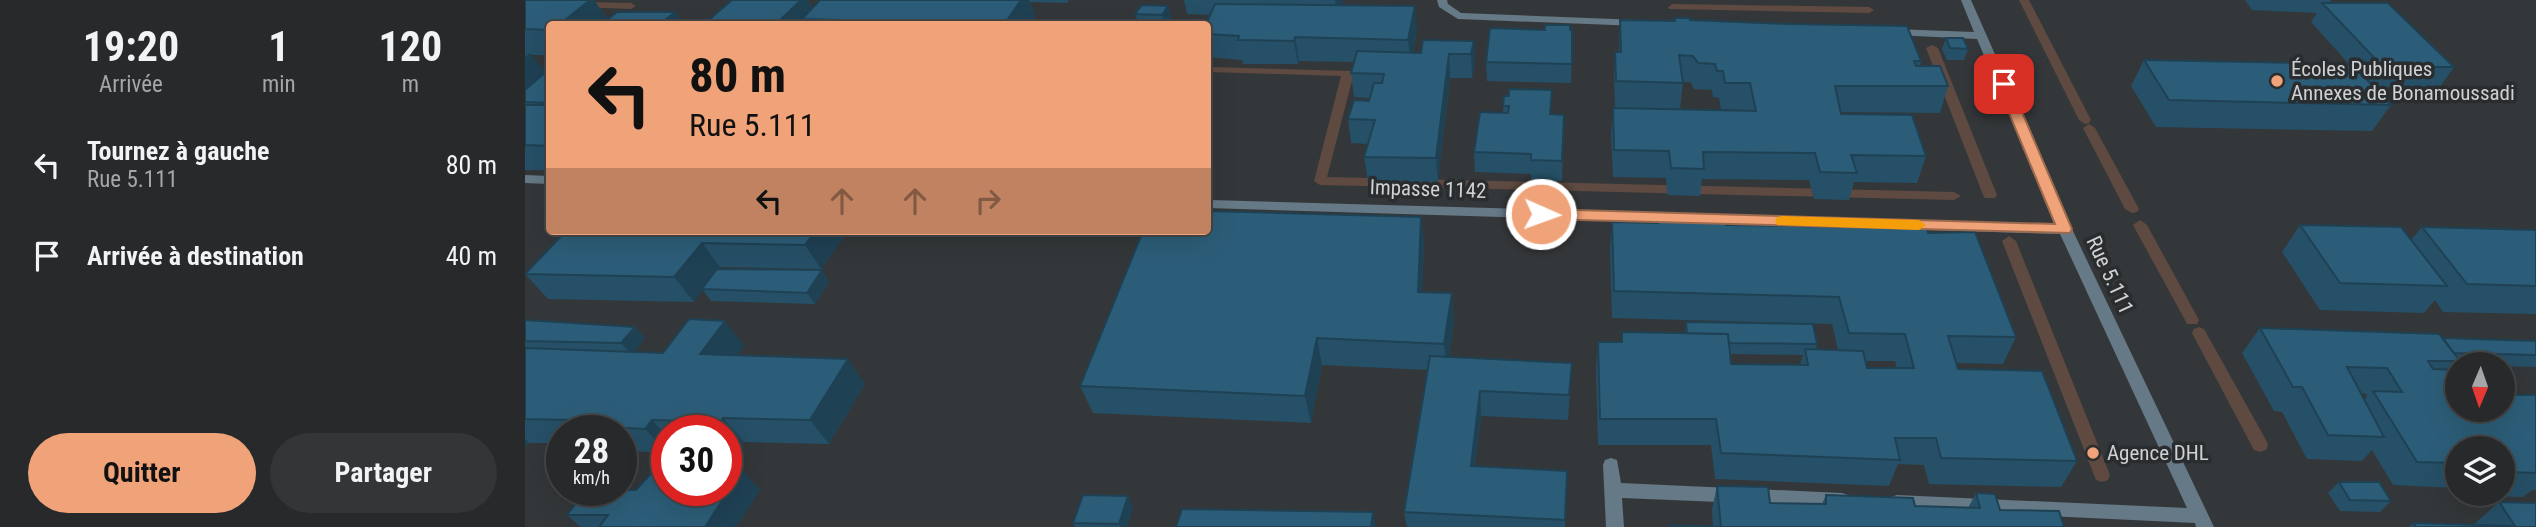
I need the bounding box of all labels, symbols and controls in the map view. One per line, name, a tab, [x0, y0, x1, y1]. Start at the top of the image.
text: 19:20	[83, 22, 179, 71]
text: 1	[268, 22, 289, 71]
text: 120	[378, 22, 442, 71]
text: 80 m	[689, 47, 786, 104]
icon: left	[574, 49, 665, 140]
pin	[1974, 54, 2034, 114]
place label: Écoles Publiques Annexes de Bonamoussadi	[2291, 57, 2515, 105]
icon: arrive	[1985, 65, 2023, 103]
text: Arrivée	[99, 71, 163, 98]
text: min	[262, 71, 296, 98]
text: m	[402, 71, 419, 98]
marker: Écoles Publiques Annexes de Bonamoussadi	[2269, 73, 2285, 89]
text: Rue 5.111	[689, 106, 815, 144]
text: Tournez à gauche	[87, 136, 269, 166]
icon: left	[28, 146, 66, 184]
text: 80 m	[446, 150, 497, 180]
text: Rue 5.111	[87, 166, 178, 193]
street label: Impasse 1142	[1369, 175, 1487, 203]
position arrow	[1504, 177, 1578, 251]
icon: left	[750, 182, 788, 220]
icon: ahead	[823, 182, 861, 220]
icon: ahead	[896, 182, 934, 220]
icon: right	[969, 182, 1007, 220]
street label: Rue 5.111	[2082, 232, 2138, 318]
icon: arrive	[28, 237, 66, 275]
text: Arrivée à destination	[87, 241, 304, 271]
text: 40 m	[446, 241, 497, 271]
north arrow	[2445, 352, 2515, 422]
map controls	[2445, 352, 2515, 506]
speed limit sign: 30	[651, 415, 742, 506]
text: 28	[574, 431, 609, 472]
button: Quitter	[28, 433, 256, 513]
button: Partager	[270, 433, 497, 513]
button: layers	[2445, 436, 2515, 506]
place label: Agence DHL	[2107, 441, 2209, 465]
marker: Agence DHL	[2085, 445, 2101, 461]
text: km/h	[573, 467, 610, 488]

